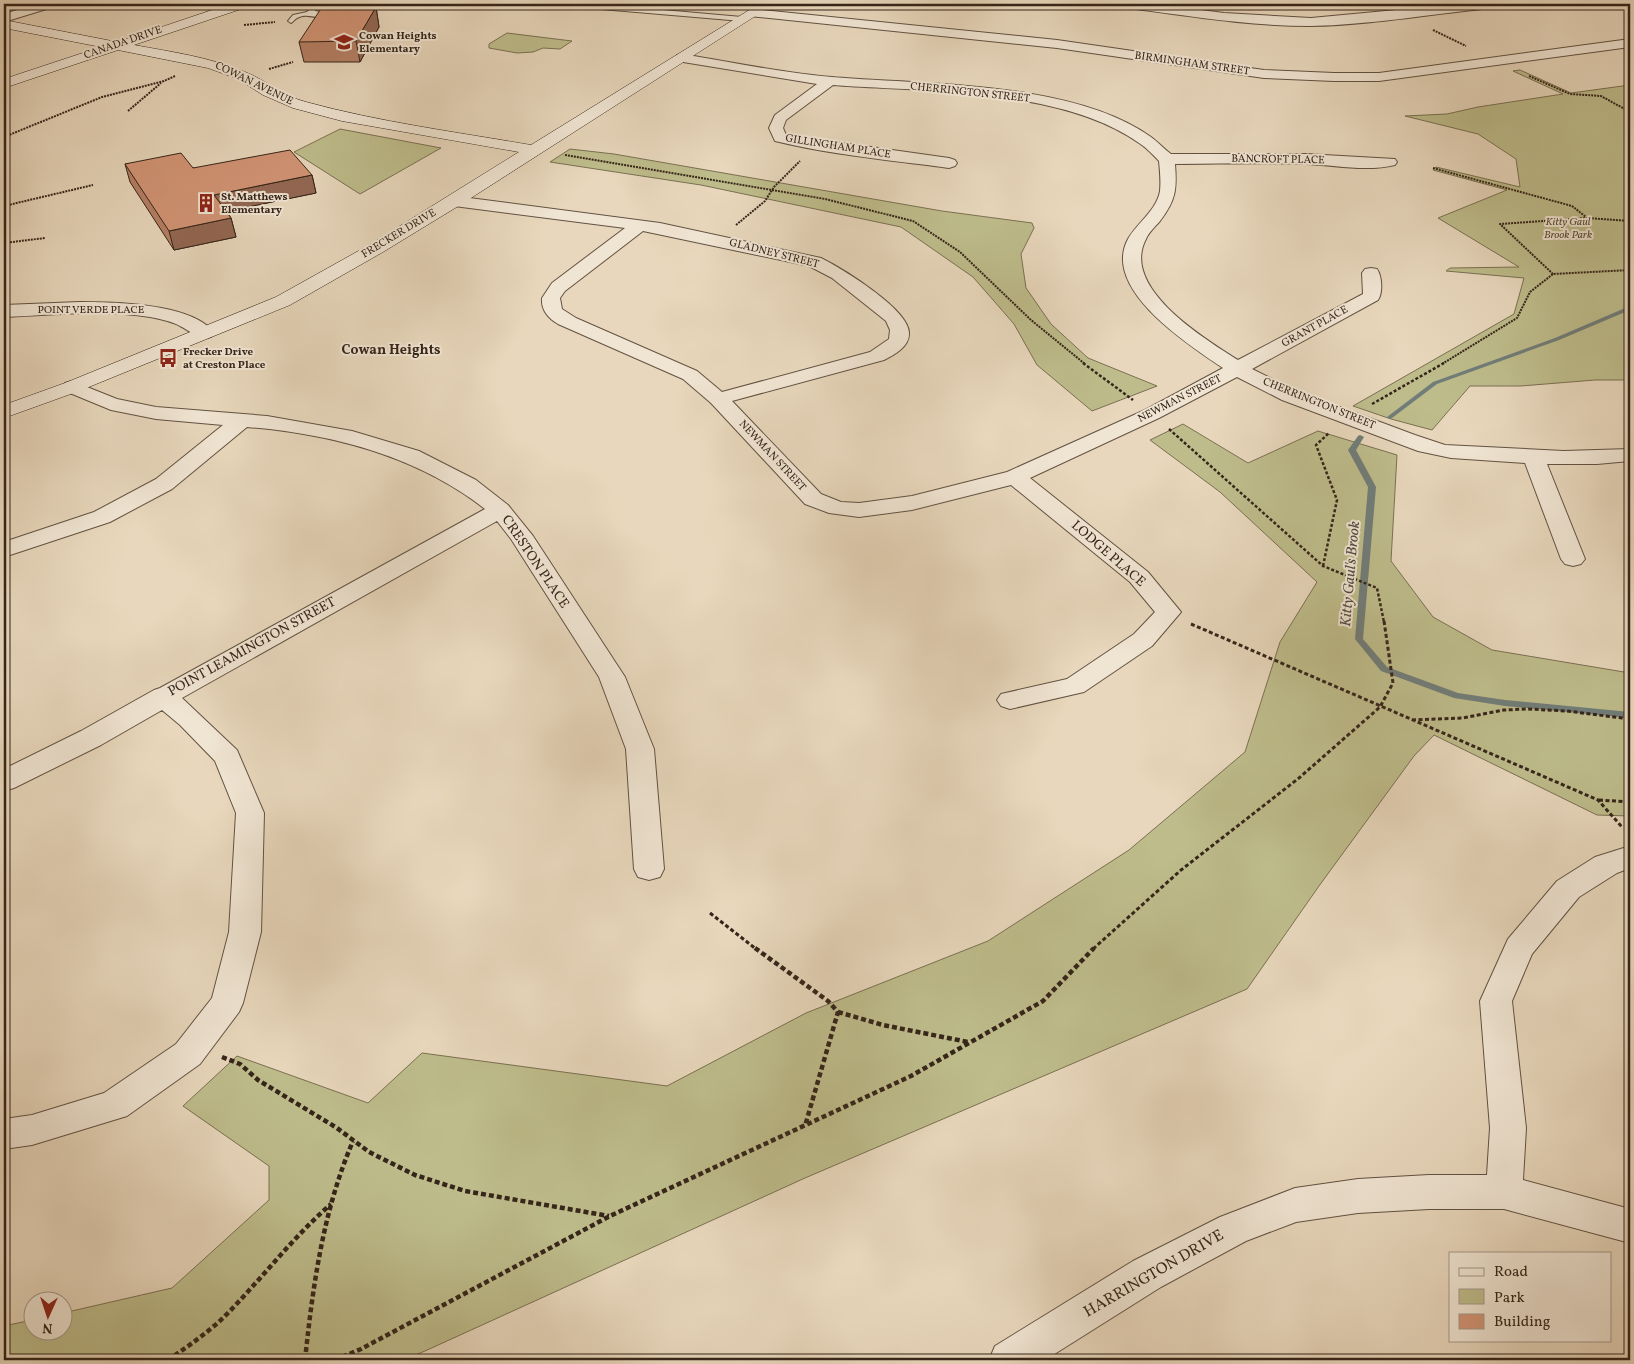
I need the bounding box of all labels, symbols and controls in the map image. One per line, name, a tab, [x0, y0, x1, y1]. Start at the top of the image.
street label: CANADA DRIVE	[82, 22, 164, 63]
place label: Cowan Heights Elementary	[359, 29, 437, 57]
school or university icon: Cowan Heights Elementary	[333, 31, 355, 53]
street label: BIRMINGHAM STREET	[1134, 49, 1251, 80]
street label: COWAN AVENUE	[212, 59, 296, 110]
street label: CHERRINGTON STREET	[909, 79, 1031, 107]
street label: GILLINGHAM PLACE	[784, 131, 892, 163]
street label: BANCROFT PLACE	[1231, 152, 1325, 168]
place label: St. Matthews Elementary	[221, 190, 288, 218]
building icon: St. Matthews Elementary	[195, 192, 217, 214]
street label: FRECKER DRIVE	[359, 206, 440, 262]
park label: Kitty Gaul Brook Park	[1544, 215, 1592, 243]
street label: GLADNEY STREET	[728, 236, 821, 273]
street label: GRANT PLACE	[1279, 302, 1351, 351]
street label: POINT VERDE PLACE	[38, 303, 145, 318]
district label: Cowan Heights	[342, 341, 440, 360]
place label: Frecker Drive at Creston Place	[183, 345, 266, 373]
bus stop icon: Frecker Drive at Creston Place	[157, 347, 179, 369]
street label: NEWMAN STREET	[1136, 371, 1225, 427]
street label: CHERRINGTON STREET	[1260, 375, 1378, 434]
street label: NEWMAN STREET	[735, 417, 809, 495]
street label: CRESTON PLACE	[497, 512, 573, 612]
street label: LODGE PLACE	[1067, 516, 1149, 592]
water label: Kitty Gaul's Brook	[1336, 520, 1366, 628]
street label: POINT LEAMINGTON STREET	[165, 593, 339, 701]
street label: HARRINGTON DRIVE	[1080, 1225, 1228, 1323]
legend	[1449, 1252, 1612, 1342]
text: Road	[1494, 1262, 1528, 1283]
text: Park	[1494, 1288, 1525, 1309]
north arrow	[22, 1292, 72, 1342]
text: Building	[1494, 1312, 1551, 1333]
text: N	[42, 1318, 53, 1337]

